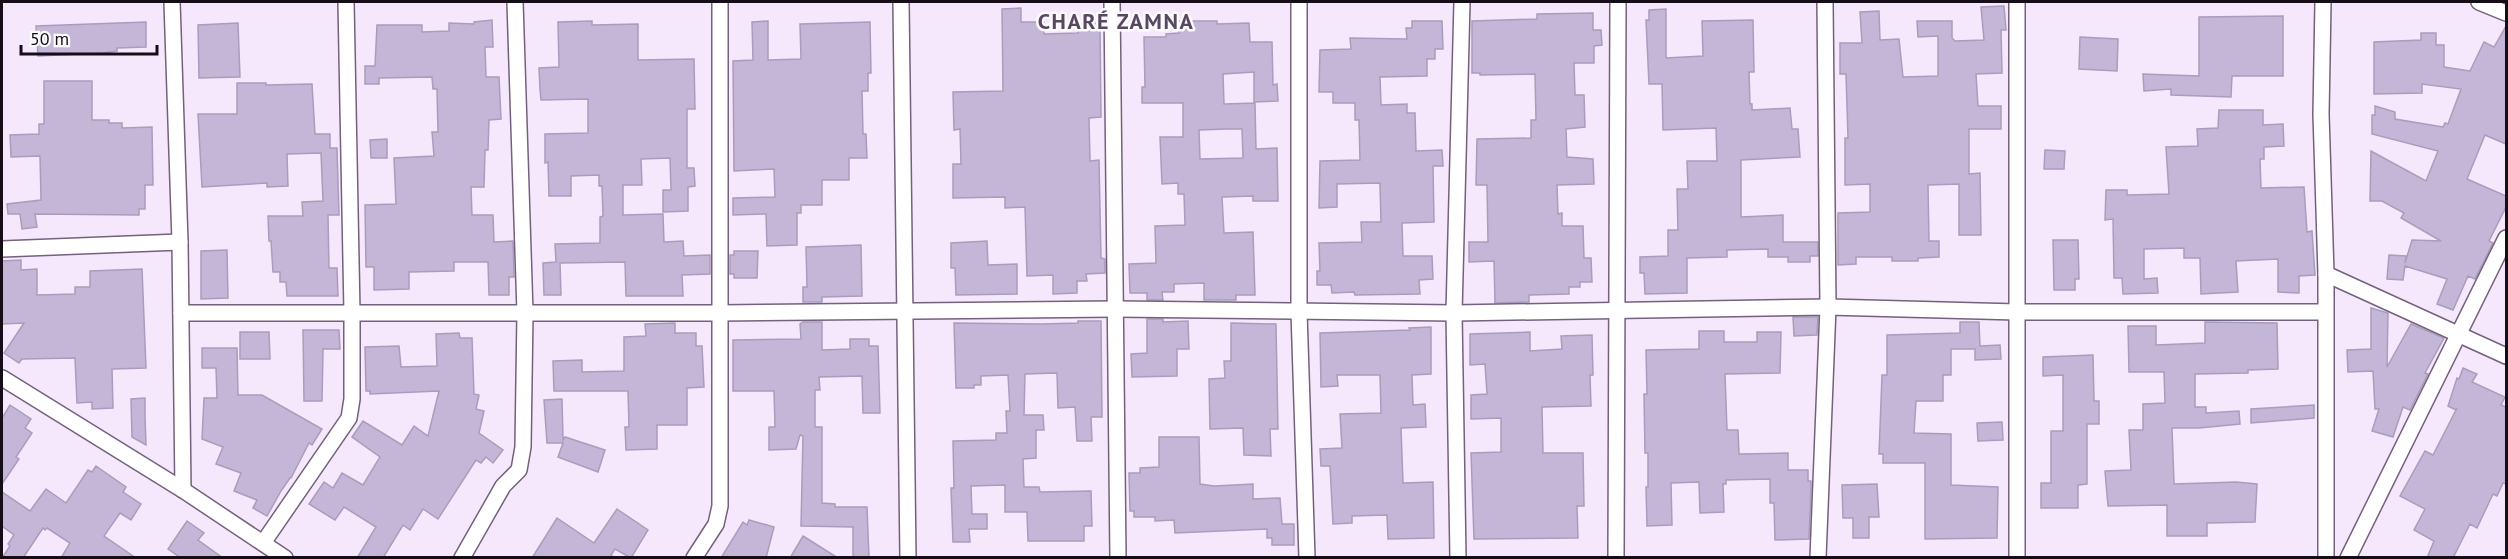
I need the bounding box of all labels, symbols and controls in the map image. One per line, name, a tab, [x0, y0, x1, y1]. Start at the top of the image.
district label: CHARÉ ZAMNA	[1038, 7, 1194, 35]
scale bar	[21, 18, 158, 56]
text: 50 m	[30, 27, 69, 50]

